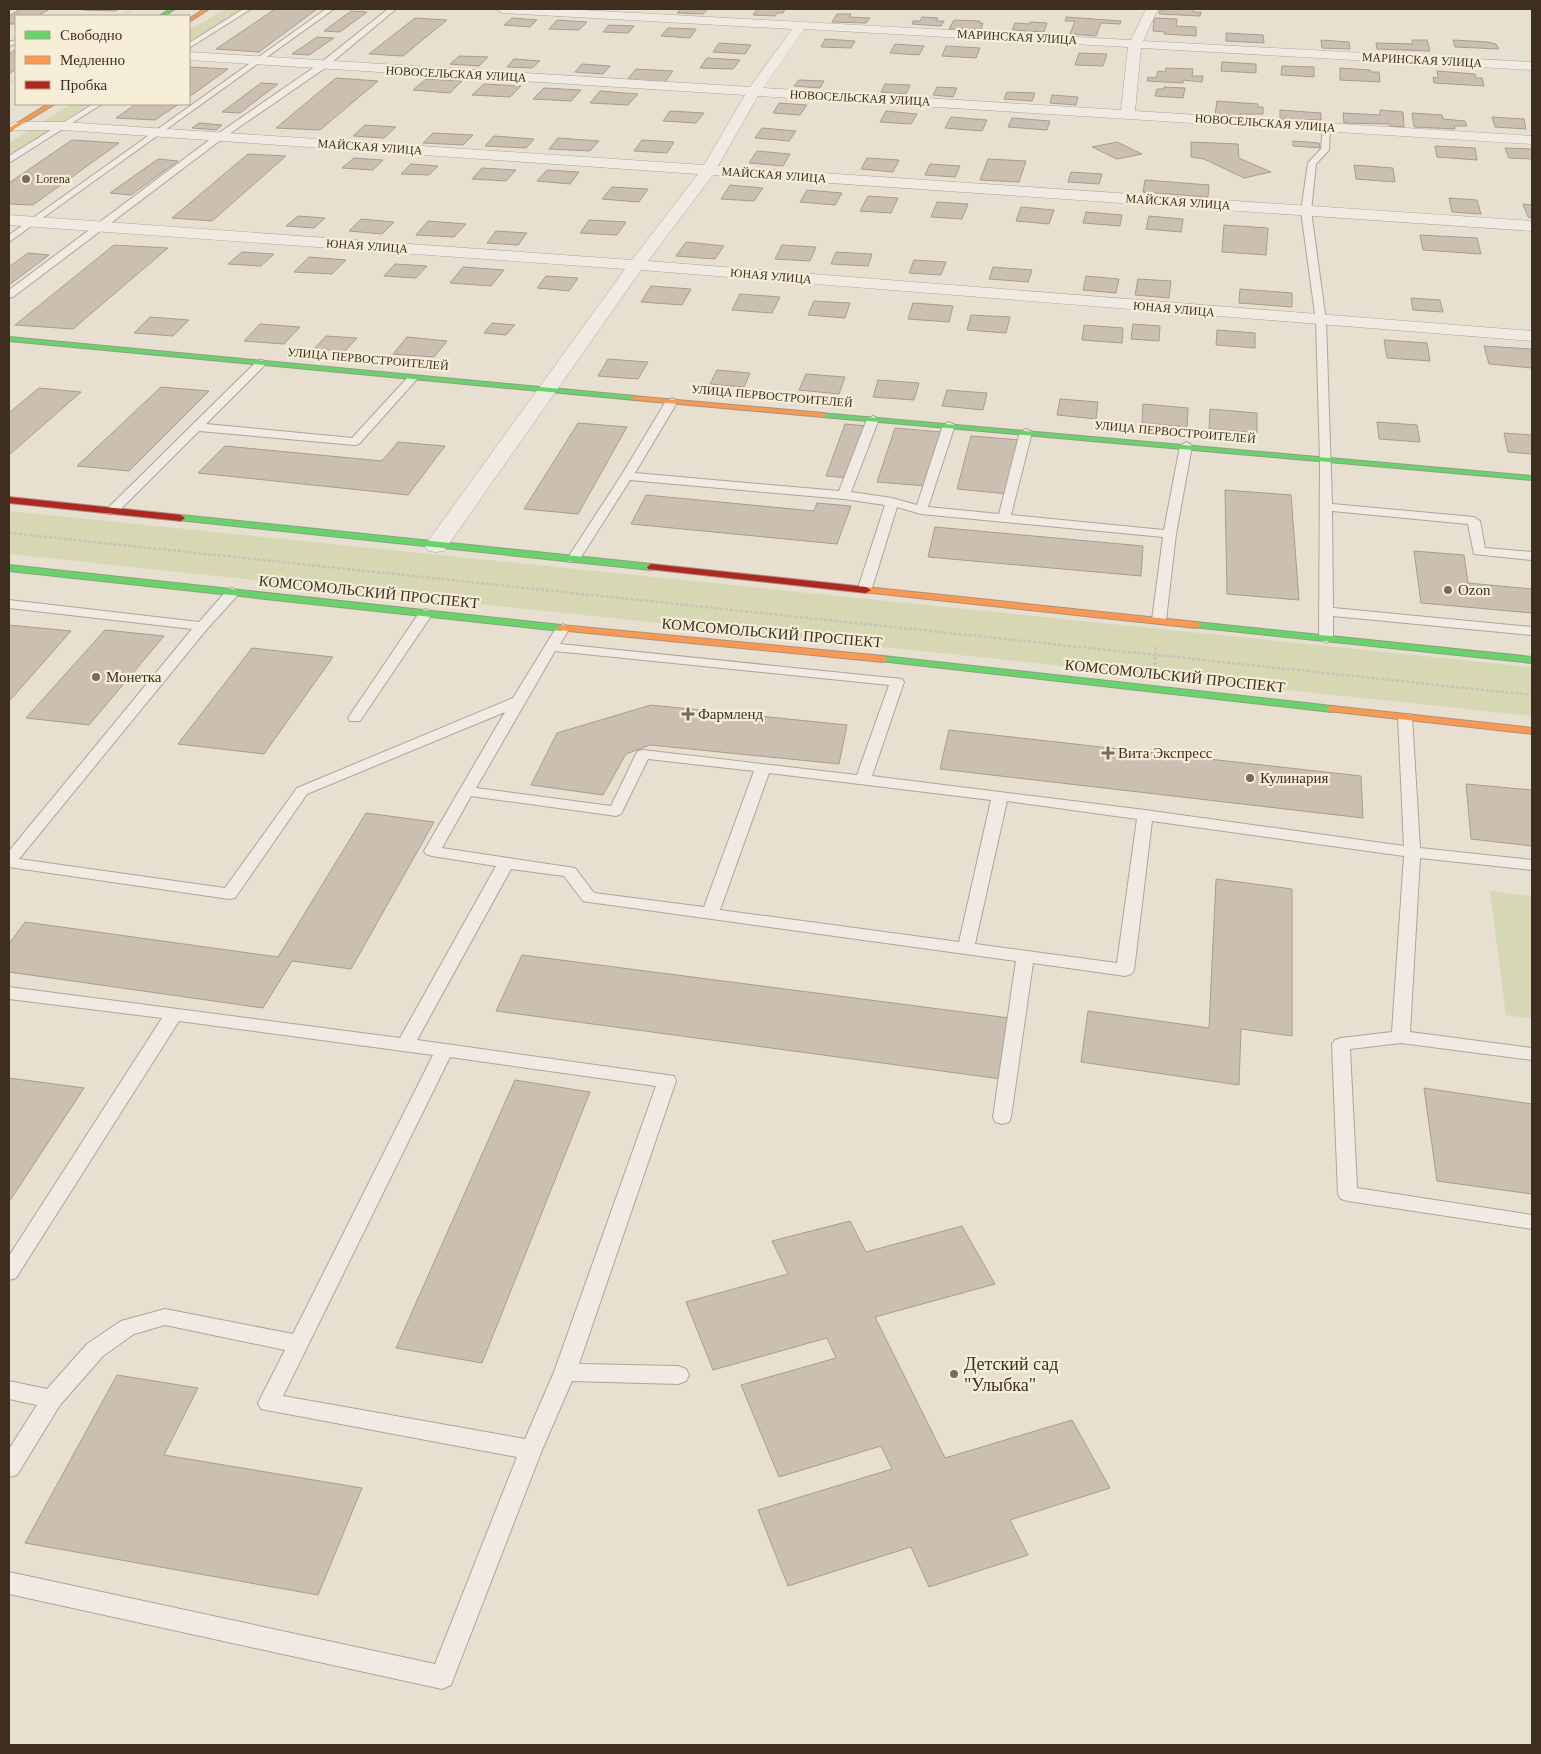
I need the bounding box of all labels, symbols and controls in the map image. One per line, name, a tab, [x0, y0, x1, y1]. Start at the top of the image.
legend	[15, 15, 190, 105]
text: Свободно	[60, 27, 122, 43]
street label: МАРИНСКАЯ УЛИЦА	[957, 27, 1078, 47]
street label: МАРИНСКАЯ УЛИЦА	[1362, 50, 1483, 70]
text: Медленно	[60, 52, 125, 68]
street label: НОВОСЕЛЬСКАЯ УЛИЦА	[385, 63, 527, 85]
text: Пробка	[60, 77, 108, 93]
street label: НОВОСЕЛЬСКАЯ УЛИЦА	[789, 87, 931, 109]
street label: НОВОСЕЛЬСКАЯ УЛИЦА	[1194, 111, 1336, 135]
street label: МАЙСКАЯ УЛИЦА	[317, 136, 423, 158]
street label: МАЙСКАЯ УЛИЦА	[721, 164, 827, 186]
place label: Lorena	[36, 172, 71, 186]
marker: Lorena	[20, 173, 32, 185]
street label: МАЙСКАЯ УЛИЦА	[1125, 191, 1231, 213]
street label: ЮНАЯ УЛИЦА	[326, 236, 409, 256]
street label: ЮНАЯ УЛИЦА	[730, 265, 813, 287]
street label: ЮНАЯ УЛИЦА	[1133, 298, 1216, 320]
street label: УЛИЦА ПЕРВОСТРОИТЕЛЕЙ	[287, 345, 450, 373]
street label: УЛИЦА ПЕРВОСТРОИТЕЛЕЙ	[691, 382, 854, 410]
street label: УЛИЦА ПЕРВОСТРОИТЕЛЕЙ	[1094, 418, 1257, 446]
street label: КОМСОМОЛЬСКИЙ ПРОСПЕКТ	[258, 572, 480, 612]
place label: Ozon	[1458, 582, 1491, 598]
marker: Ozon	[1442, 584, 1454, 596]
street label: КОМСОМОЛЬСКИЙ ПРОСПЕКТ	[661, 615, 883, 651]
street label: КОМСОМОЛЬСКИЙ ПРОСПЕКТ	[1064, 656, 1286, 696]
place label: Монетка	[106, 669, 162, 685]
marker: Монетка	[90, 671, 102, 683]
place label: Фармленд	[698, 706, 763, 722]
marker: Фармленд	[682, 708, 694, 720]
place label: Вита Экспресс	[1118, 745, 1213, 761]
marker: Вита Экспресс	[1102, 747, 1114, 759]
place label: Кулинария	[1260, 770, 1328, 786]
marker: Кулинария	[1244, 772, 1256, 784]
place label: Детский сад "Улыбка"	[964, 1354, 1058, 1395]
marker: Детский сад "Улыбка"	[948, 1368, 960, 1380]

